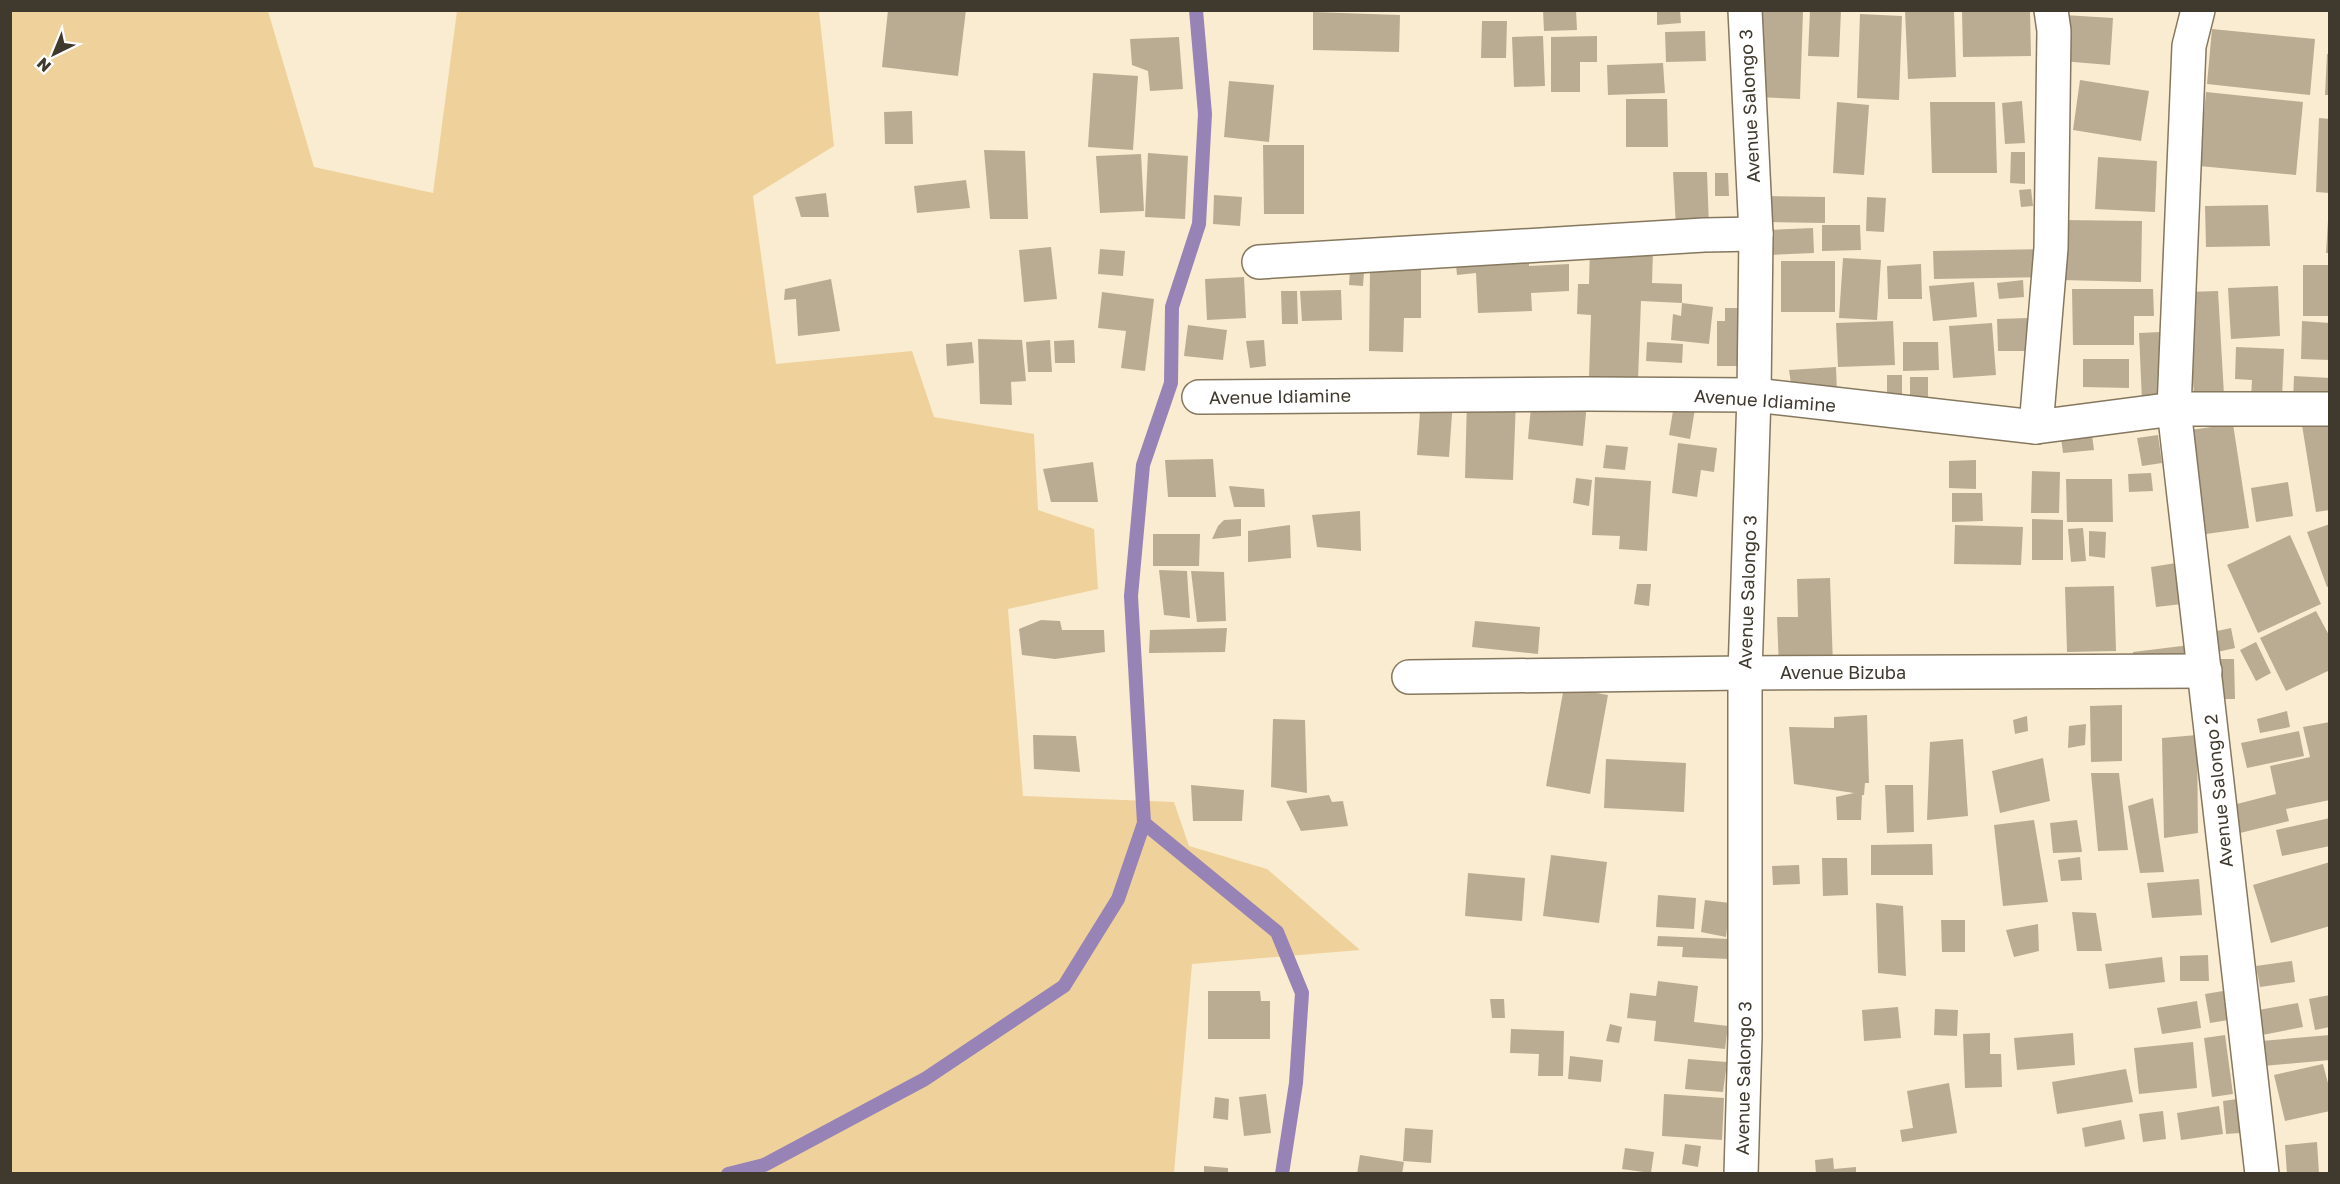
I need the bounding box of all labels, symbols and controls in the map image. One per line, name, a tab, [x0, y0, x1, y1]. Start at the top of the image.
north arrow	[24, 24, 84, 84]
street label: Avenue Salongo 3	[1734, 28, 1764, 184]
text: N	[32, 54, 55, 76]
street label: Avenue Idiamine	[1209, 384, 1351, 408]
street label: Avenue Idiamine	[1693, 384, 1837, 416]
street label: Avenue Salongo 3	[1733, 515, 1761, 669]
street label: Avenue Bizuba	[1780, 661, 1906, 683]
street label: Avenue Salongo 2	[2199, 713, 2237, 869]
street label: Avenue Salongo 3	[1731, 1001, 1755, 1155]

